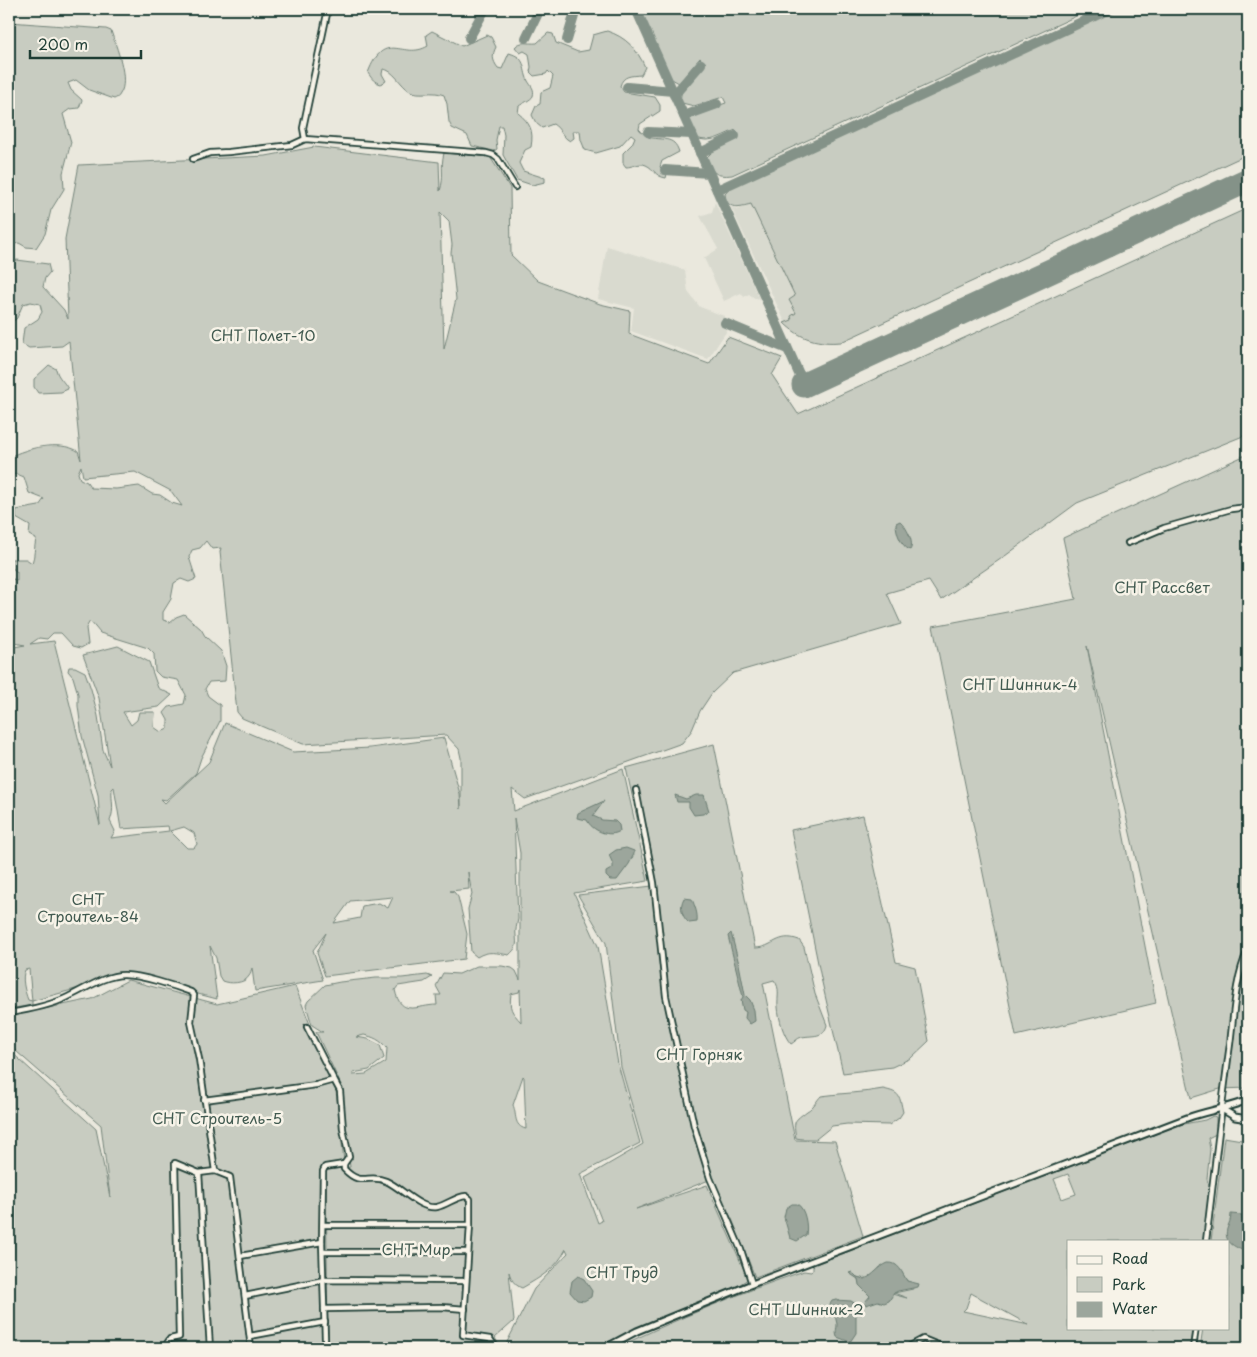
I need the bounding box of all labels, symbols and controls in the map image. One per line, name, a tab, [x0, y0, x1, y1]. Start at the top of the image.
scale bar	[30, 28, 141, 60]
text: 200 m	[38, 32, 88, 55]
park label: СНТ Полет-10	[211, 323, 315, 346]
park label: СНТ Рассвет	[1114, 575, 1211, 598]
park label: СНТ Шинник-4	[962, 672, 1078, 695]
park label: СНТ Строитель-84	[37, 887, 139, 927]
park label: СНТ Горняк	[656, 1042, 743, 1065]
park label: СНТ Строитель-5	[152, 1106, 282, 1129]
park label: СНТ Мир	[381, 1237, 451, 1260]
legend	[1067, 1240, 1230, 1330]
text: Road	[1112, 1246, 1148, 1269]
park label: СНТ Труд	[586, 1260, 658, 1283]
text: Park	[1112, 1272, 1146, 1295]
text: Water	[1112, 1296, 1157, 1319]
park label: СНТ Шинник-2	[748, 1297, 864, 1320]

